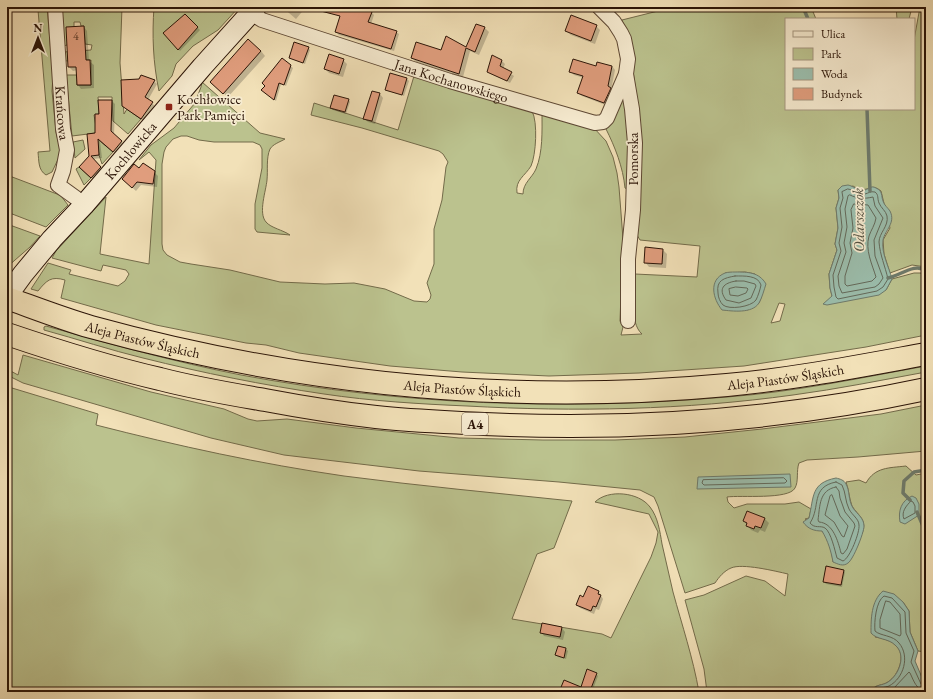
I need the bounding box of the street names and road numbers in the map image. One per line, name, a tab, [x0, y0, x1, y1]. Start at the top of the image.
street label: Jana Kochanowskiego	[391, 54, 510, 106]
street label: Krańcowa	[51, 85, 74, 142]
street label: Kochłowicka	[101, 117, 161, 183]
street label: Pomorska	[624, 132, 642, 186]
street label: Aleja Piastów Śląskich	[82, 316, 202, 362]
street label: Aleja Piastów Śląskich	[725, 360, 845, 394]
street label: Aleja Piastów Śląskich	[402, 376, 521, 401]
road number: A4	[462, 413, 488, 435]

